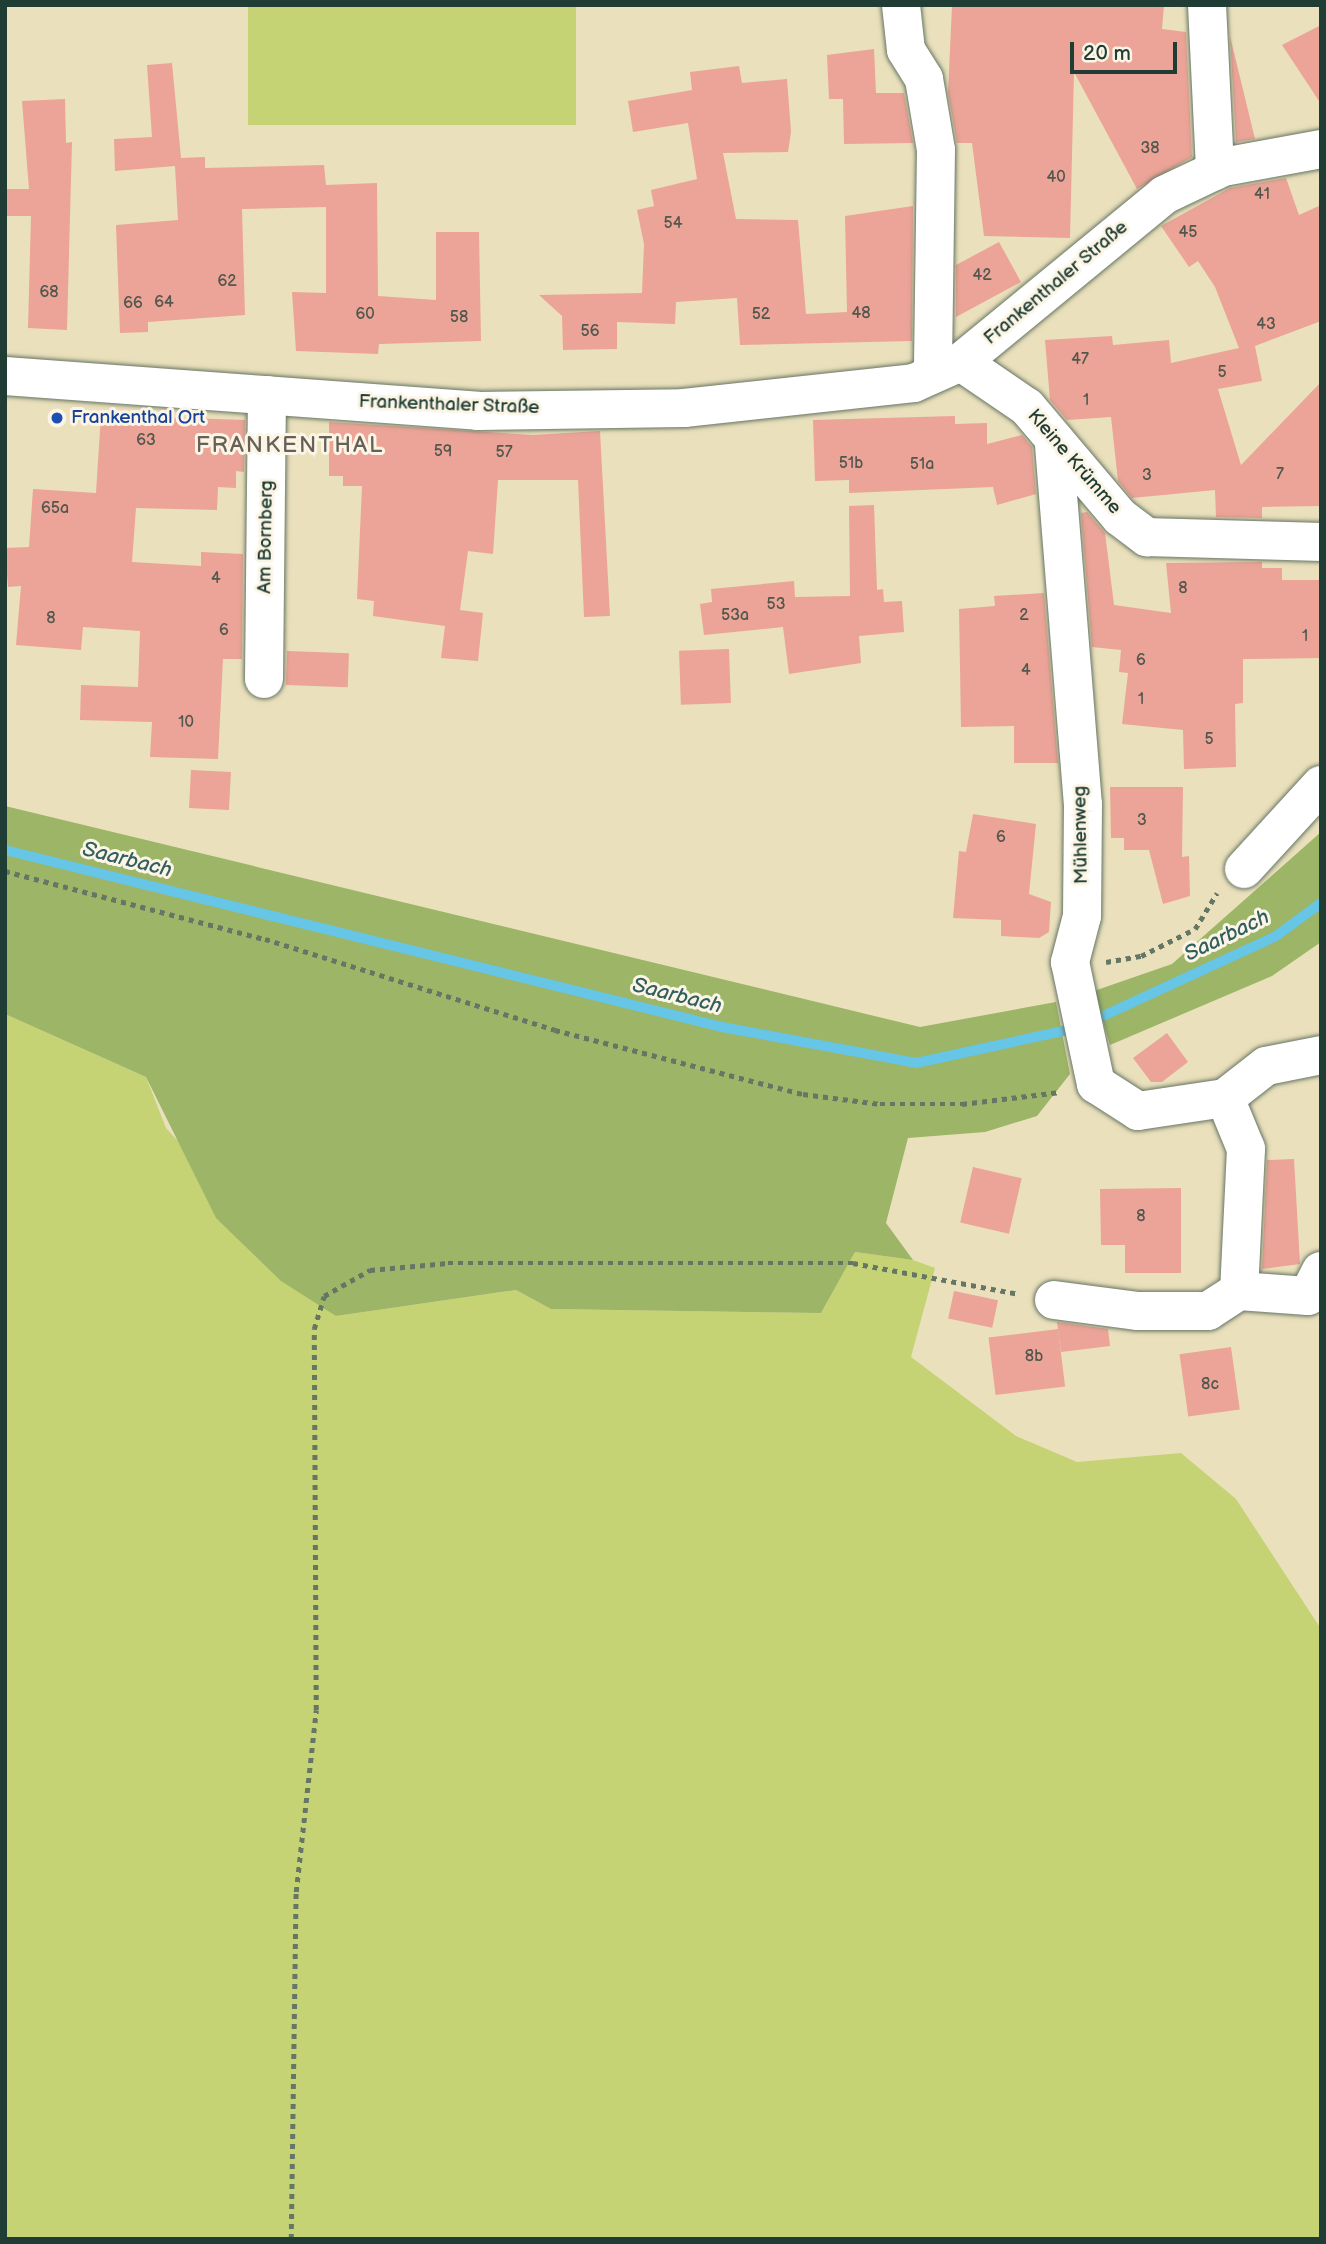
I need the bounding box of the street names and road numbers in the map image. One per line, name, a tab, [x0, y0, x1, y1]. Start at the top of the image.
street label: Frankenthaler Straße	[979, 216, 1133, 350]
street label: Frankenthaler Straße	[358, 390, 540, 420]
street label: Kleine Krümme	[1022, 405, 1126, 519]
street label: Am Bornberg	[254, 480, 278, 594]
street label: Mühlenweg	[1069, 786, 1093, 884]

